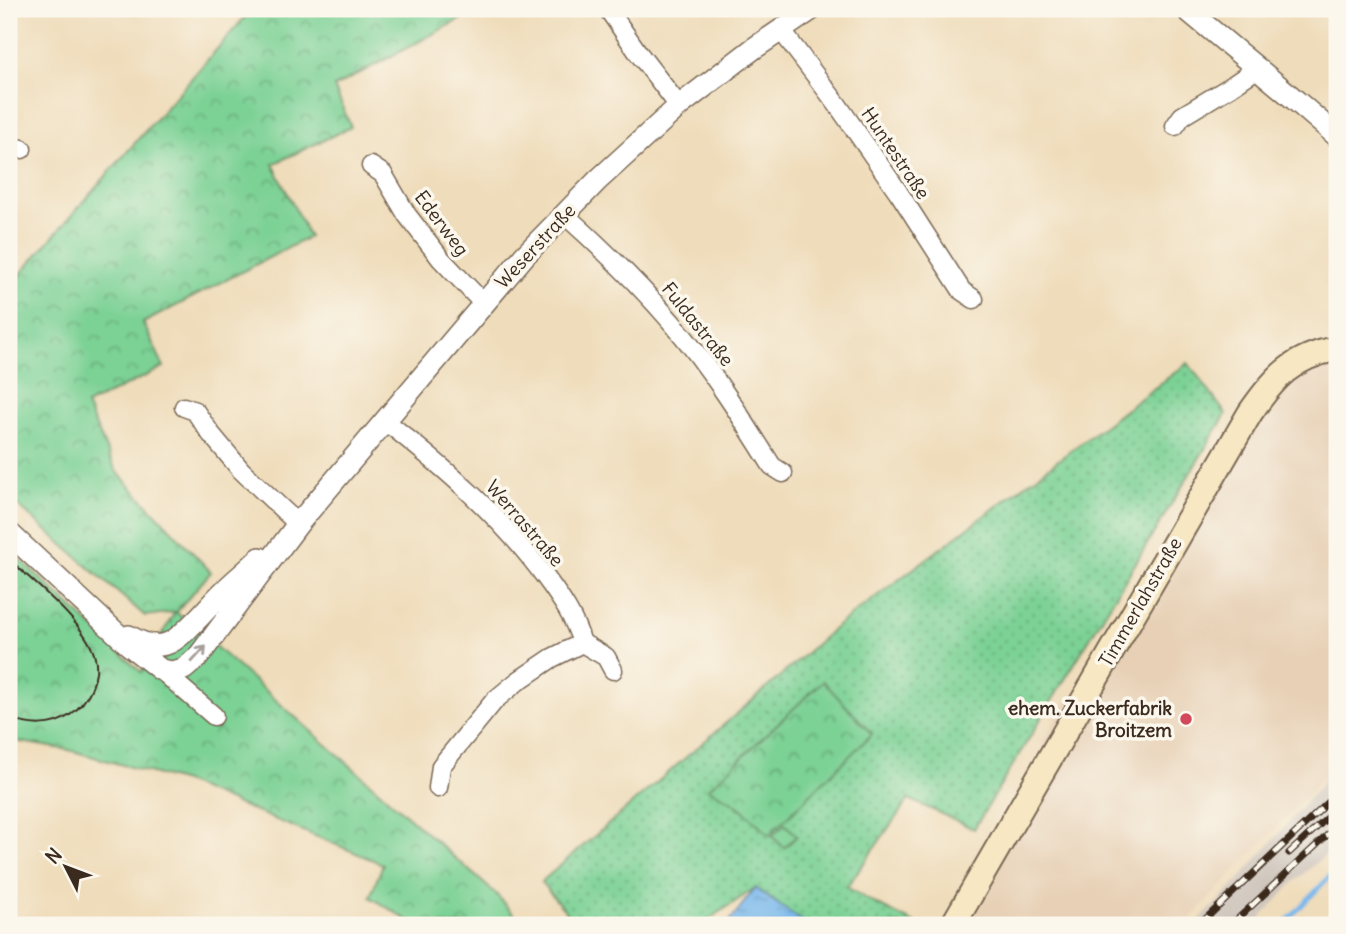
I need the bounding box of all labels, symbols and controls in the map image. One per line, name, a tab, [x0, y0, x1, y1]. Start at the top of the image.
street label: Huntestraße	[856, 102, 936, 204]
street label: Ederweg	[410, 186, 474, 260]
street label: Weserstraße	[490, 199, 580, 293]
street label: Fuldastraße	[657, 277, 739, 371]
street label: Werrastraße	[481, 475, 569, 571]
street label: Timmerlahstraße	[1093, 533, 1187, 671]
one-way arrow	[191, 645, 207, 663]
place label: ehem. Zuckerfabrik Broitzem	[1008, 696, 1172, 742]
marker: ehem. Zuckerfabrik Broitzem	[1178, 711, 1194, 727]
north arrow	[32, 832, 102, 902]
text: N	[40, 843, 67, 869]

